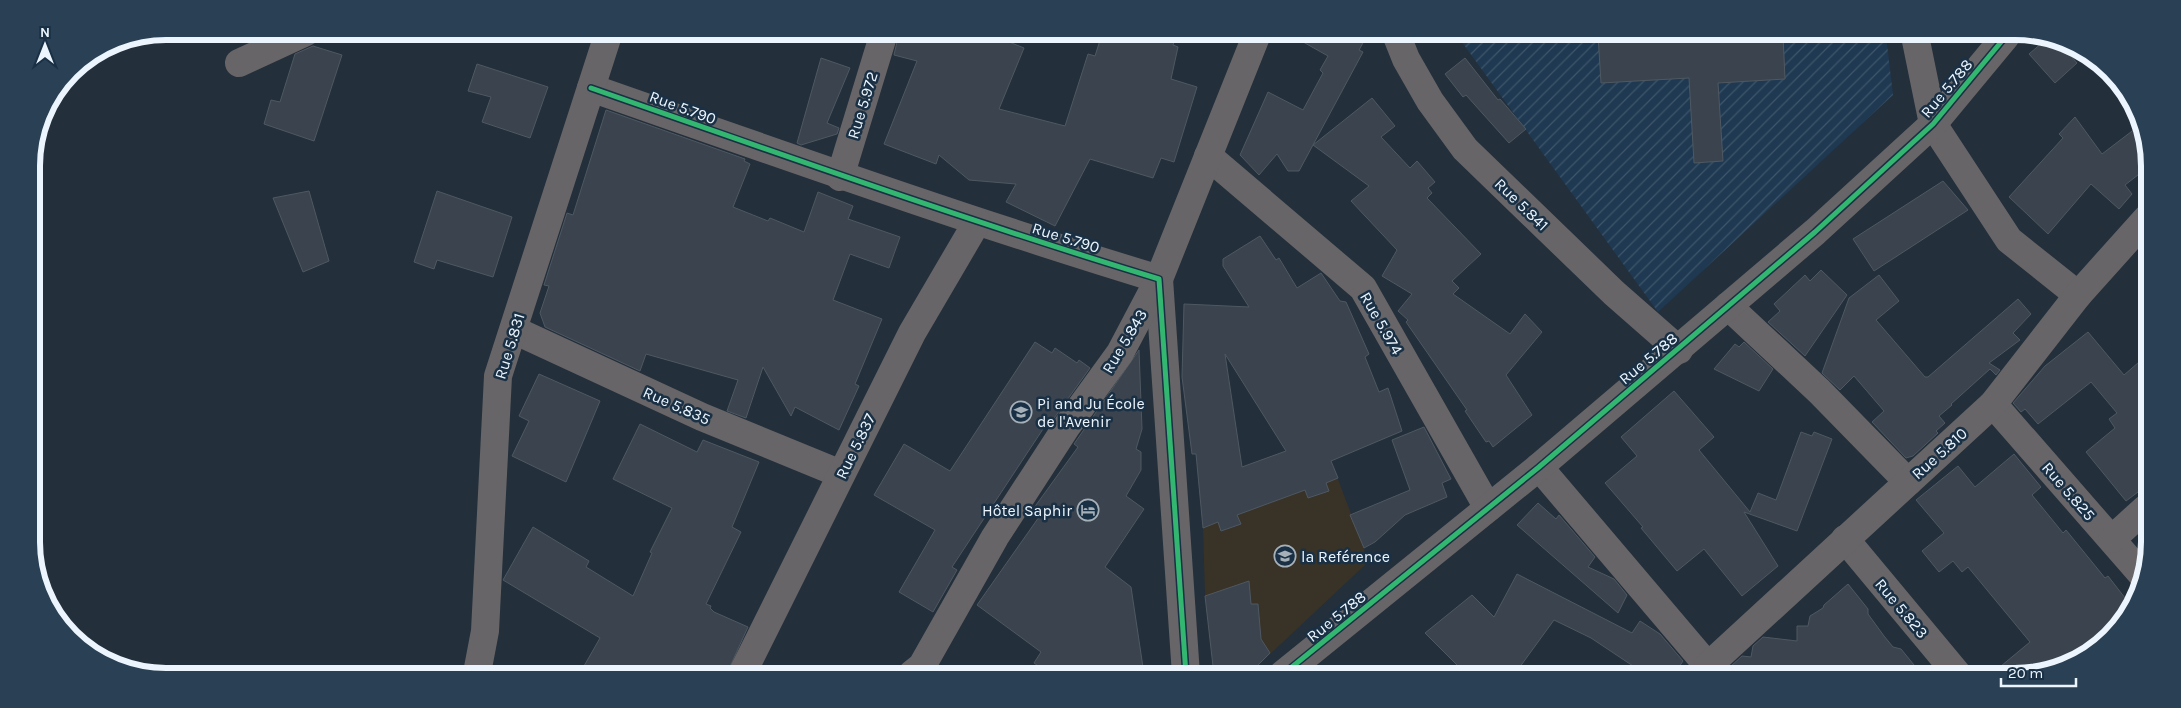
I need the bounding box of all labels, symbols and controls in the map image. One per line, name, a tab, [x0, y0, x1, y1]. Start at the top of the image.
north arrow	[20, 20, 70, 70]
text: N	[40, 24, 50, 41]
street label: Rue 5.788	[1916, 55, 1976, 121]
street label: Rue 5.972	[843, 69, 882, 141]
street label: Rue 5.790	[647, 87, 719, 128]
street label: Rue 5.841	[1491, 174, 1553, 235]
street label: Rue 5.790	[1030, 218, 1102, 257]
street label: Rue 5.974	[1356, 289, 1407, 358]
street label: Rue 5.843	[1098, 306, 1151, 377]
street label: Rue 5.831	[490, 311, 528, 381]
street label: Rue 5.788	[1615, 328, 1681, 388]
street label: Rue 5.835	[640, 382, 713, 429]
place label: Pi and Ju École de l'Avenir	[1037, 394, 1145, 431]
school or university icon: Pi and Ju École de l'Avenir	[1009, 400, 1033, 424]
street label: Rue 5.837	[832, 410, 880, 482]
street label: Rue 5.810	[1908, 424, 1971, 483]
street label: Rue 5.825	[2038, 458, 2099, 525]
hotel icon: Hôtel Saphir	[1076, 498, 1100, 522]
place label: Hôtel Saphir	[982, 501, 1072, 520]
school or university icon: la Reférence	[1273, 544, 1297, 568]
place label: la Reférence	[1301, 547, 1390, 566]
street label: Rue 5.823	[1871, 575, 1932, 642]
street label: Rue 5.788	[1303, 587, 1370, 646]
scale bar	[2001, 656, 2076, 688]
text: 20 m	[2008, 664, 2043, 682]

